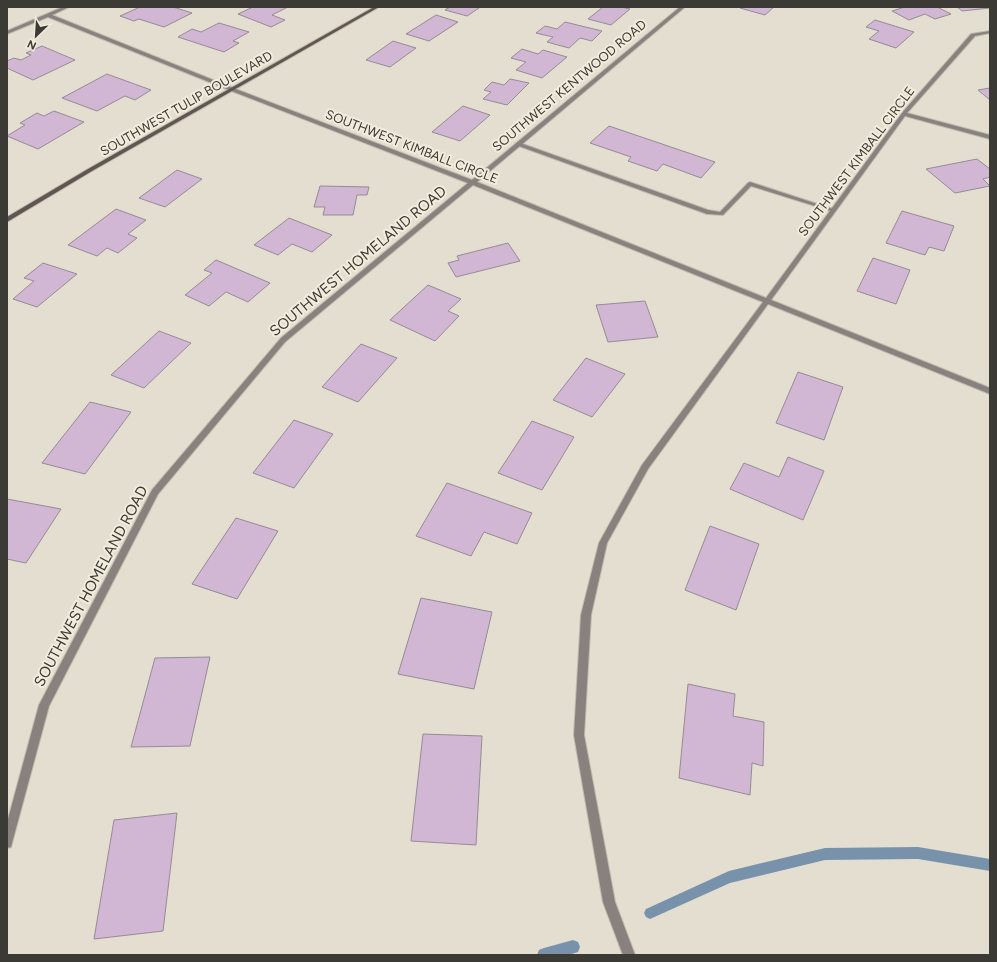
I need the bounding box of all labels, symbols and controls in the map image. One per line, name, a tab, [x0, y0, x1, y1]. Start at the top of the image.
north arrow	[16, 16, 56, 56]
street label: SOUTHWEST KENTWOOD ROAD	[489, 17, 649, 154]
text: N	[25, 37, 39, 52]
street label: SOUTHWEST TULIP BOULEVARD	[98, 48, 275, 159]
street label: SOUTHWEST KIMBALL CIRCLE	[795, 84, 918, 239]
street label: SOUTHWEST KIMBALL CIRCLE	[324, 107, 500, 186]
street label: SOUTHWEST HOMELAND ROAD	[266, 182, 450, 340]
street label: SOUTHWEST HOMELAND ROAD	[30, 482, 152, 690]

